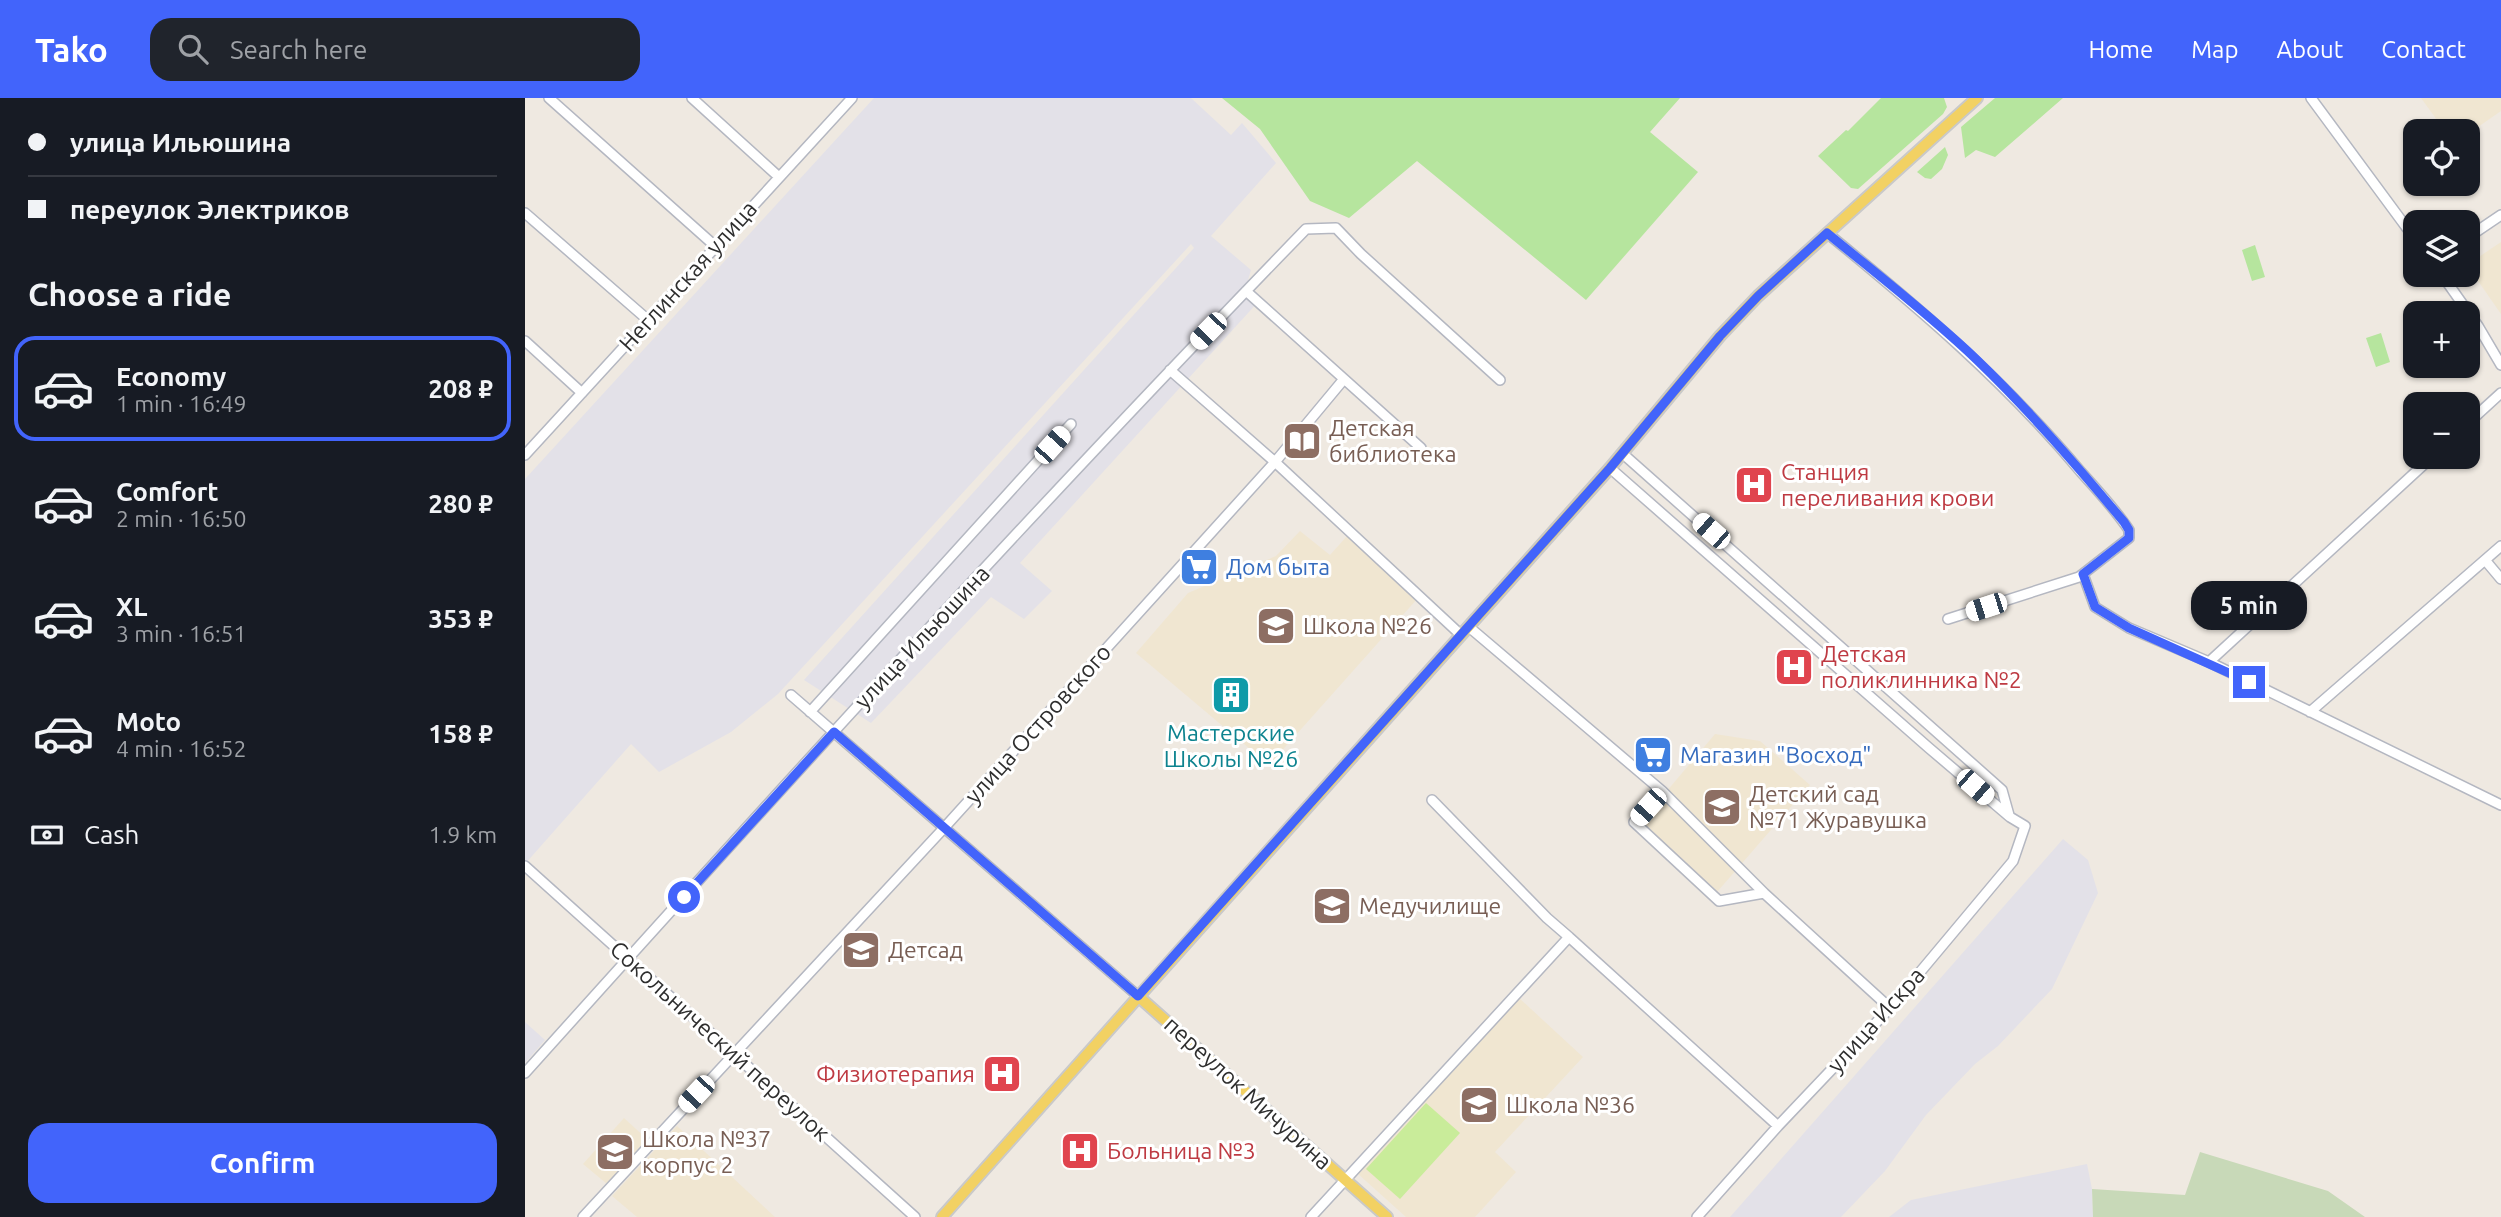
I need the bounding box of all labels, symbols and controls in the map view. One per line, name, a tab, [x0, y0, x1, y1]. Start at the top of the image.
search box	[150, 18, 640, 81]
icon: search	[174, 30, 212, 68]
text: Tako	[35, 31, 108, 68]
text: Search here	[230, 35, 367, 64]
text: Home	[2088, 36, 2153, 63]
text: Map	[2191, 36, 2238, 63]
text: About	[2276, 36, 2343, 63]
text: Contact	[2381, 36, 2466, 63]
map controls	[2403, 119, 2480, 469]
button: locate	[2403, 119, 2480, 196]
text: улица Ильюшина	[70, 128, 291, 157]
text: переулок Электриков	[70, 195, 350, 224]
street label: Неглинская улица	[614, 196, 761, 356]
button: layers	[2403, 210, 2480, 287]
text: Choose a ride	[28, 276, 231, 312]
button: +	[2403, 301, 2480, 378]
car	[1186, 309, 1231, 353]
icon: car	[32, 357, 95, 420]
text: Economy	[116, 362, 226, 391]
text: 208 ₽	[428, 374, 493, 403]
text: 1 min · 16:49	[116, 391, 247, 416]
button: −	[2403, 392, 2480, 469]
place label: Детская библиотека	[1329, 415, 1457, 466]
library icon: Детская библиотека	[1281, 420, 1323, 462]
car	[1031, 422, 1074, 468]
place label: Станция переливания крови	[1781, 459, 1994, 510]
hospital icon: Станция переливания крови	[1733, 464, 1775, 506]
icon: car	[32, 472, 95, 535]
text: Comfort	[116, 477, 219, 506]
text: 280 ₽	[428, 489, 493, 518]
text: 2 min · 16:50	[116, 506, 247, 531]
car	[1689, 509, 1734, 553]
supermarket icon: Дом быта	[1178, 546, 1220, 588]
place label: Дом быта	[1226, 554, 1330, 579]
street label: улица Ильюшина	[849, 560, 994, 713]
callout: 5 min	[2191, 580, 2307, 630]
icon: car	[32, 587, 95, 650]
car	[1963, 591, 2010, 623]
text: XL	[116, 592, 147, 621]
text: 5 min	[2220, 593, 2278, 618]
text: 353 ₽	[428, 604, 493, 633]
school or university icon: Школа №26	[1255, 605, 1297, 647]
place label: Школа №26	[1303, 613, 1432, 638]
text: 3 min · 16:51	[116, 621, 247, 646]
street label: улица Островского	[960, 639, 1116, 808]
place label: Детская поликлинника №2	[1821, 641, 2022, 692]
hospital icon: Детская поликлинника №2	[1773, 646, 1815, 688]
route end	[2233, 666, 2265, 698]
building icon: Мастерские Школы №26	[1210, 674, 1252, 716]
icon: car	[32, 702, 95, 765]
text: Moto	[116, 707, 181, 736]
text: 158 ₽	[428, 719, 493, 748]
place label: Мастерские Школы №26	[1164, 720, 1298, 771]
supermarket icon: Магазин "Восход"	[1632, 734, 1674, 776]
text: 4 min · 16:52	[116, 736, 247, 761]
place label: Магазин "Восход"	[1680, 742, 1872, 767]
car	[1953, 765, 1998, 809]
place label: Детский сад №71 Журавушка	[1749, 781, 1927, 832]
car	[1627, 784, 1670, 830]
school or university icon: Детский сад №71 Журавушка	[1701, 786, 1743, 828]
icon: cash	[28, 816, 66, 854]
text: Cash	[84, 820, 139, 849]
text: 1.9 km	[429, 822, 497, 847]
route start	[668, 881, 700, 913]
school or university icon: Медучилище	[1311, 885, 1353, 927]
place label: Медучилище	[1359, 893, 1501, 918]
school or university icon: Детсад	[840, 929, 882, 971]
street label: Сокольнический переулок	[606, 936, 835, 1146]
place label: Детсад	[888, 937, 963, 962]
street label: улица Искра	[1822, 962, 1929, 1077]
street label: переулок Мичурина	[1160, 1011, 1337, 1174]
hospital icon: Физиотерапия	[981, 1053, 1023, 1095]
place label: Физиотерапия	[816, 1061, 975, 1086]
car	[674, 1071, 719, 1117]
school or university icon: Школа №36	[1458, 1084, 1500, 1126]
place label: Школа №36	[1506, 1092, 1635, 1117]
button: Confirm	[28, 1123, 497, 1203]
place label: Школа №37 корпус 2	[642, 1126, 771, 1177]
hospital icon: Больница №3	[1059, 1130, 1101, 1172]
school or university icon: Школа №37 корпус 2	[594, 1131, 636, 1173]
place label: Больница №3	[1107, 1138, 1256, 1163]

